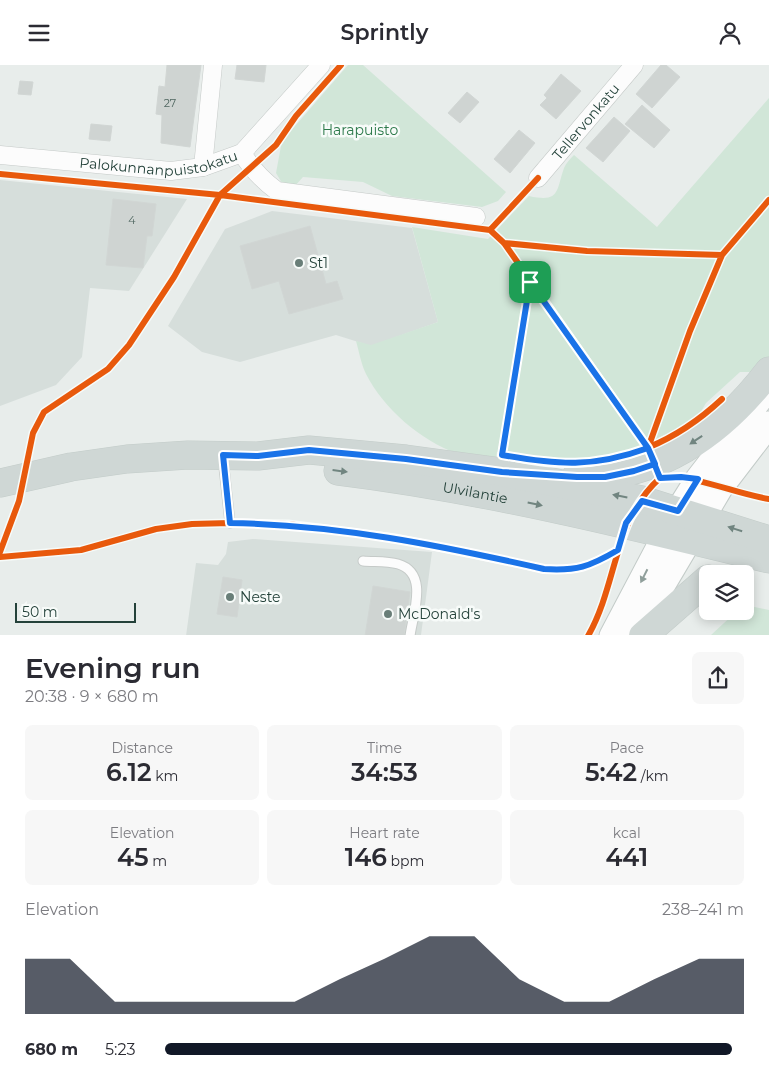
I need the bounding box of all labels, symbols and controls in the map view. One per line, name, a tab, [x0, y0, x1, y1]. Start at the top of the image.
icon: menu	[25, 19, 53, 47]
text: Sprintly	[341, 19, 428, 46]
icon: person	[716, 19, 744, 47]
street label: Tellervonkatu	[548, 80, 623, 164]
house number: 27	[164, 96, 176, 110]
park label: Harapuisto	[322, 121, 399, 139]
street label: Palokunnanpuistokatu	[79, 146, 240, 180]
house number: 4	[128, 213, 136, 227]
place label: St1	[309, 254, 328, 272]
marker: St1	[293, 257, 305, 269]
pin	[509, 261, 551, 303]
icon: arrive	[516, 268, 544, 296]
one-way arrow	[690, 436, 703, 445]
one-way arrow	[332, 467, 348, 475]
street label: Ulvilantie	[441, 478, 509, 508]
one-way arrow	[613, 492, 628, 500]
one-way arrow	[527, 500, 542, 508]
one-way arrow	[727, 525, 742, 533]
map controls	[699, 565, 754, 620]
button: layers	[699, 565, 754, 620]
one-way arrow	[640, 569, 648, 583]
place label: Neste	[240, 588, 281, 606]
marker: Neste	[224, 591, 236, 603]
scale bar	[15, 601, 136, 624]
text: 50 m	[22, 603, 58, 621]
place label: McDonald's	[398, 605, 480, 623]
marker: McDonald's	[382, 608, 394, 620]
text: Evening run	[25, 651, 200, 685]
button: share	[692, 652, 744, 704]
text: 20:38 · 9 × 680 m	[25, 687, 159, 706]
text: Distance	[111, 739, 173, 757]
text: Time	[367, 739, 402, 757]
text: Pace	[610, 739, 644, 757]
text: 6.12	[106, 757, 152, 787]
text: 34:53	[351, 757, 418, 787]
text: 5:42	[585, 757, 637, 787]
text: km	[152, 767, 178, 785]
text: /km	[637, 767, 669, 785]
text: Elevation	[110, 824, 175, 842]
text: Heart rate	[349, 824, 420, 842]
text: kcal	[613, 824, 641, 842]
text: 45	[117, 842, 149, 872]
text: 146	[345, 842, 387, 872]
text: 441	[605, 842, 648, 872]
text: m	[149, 852, 167, 870]
text: bpm	[387, 852, 424, 870]
text: Elevation	[25, 900, 99, 919]
text: 238–241 m	[662, 900, 744, 919]
text: 680 m	[25, 1040, 78, 1059]
text: 5:23	[105, 1040, 136, 1059]

